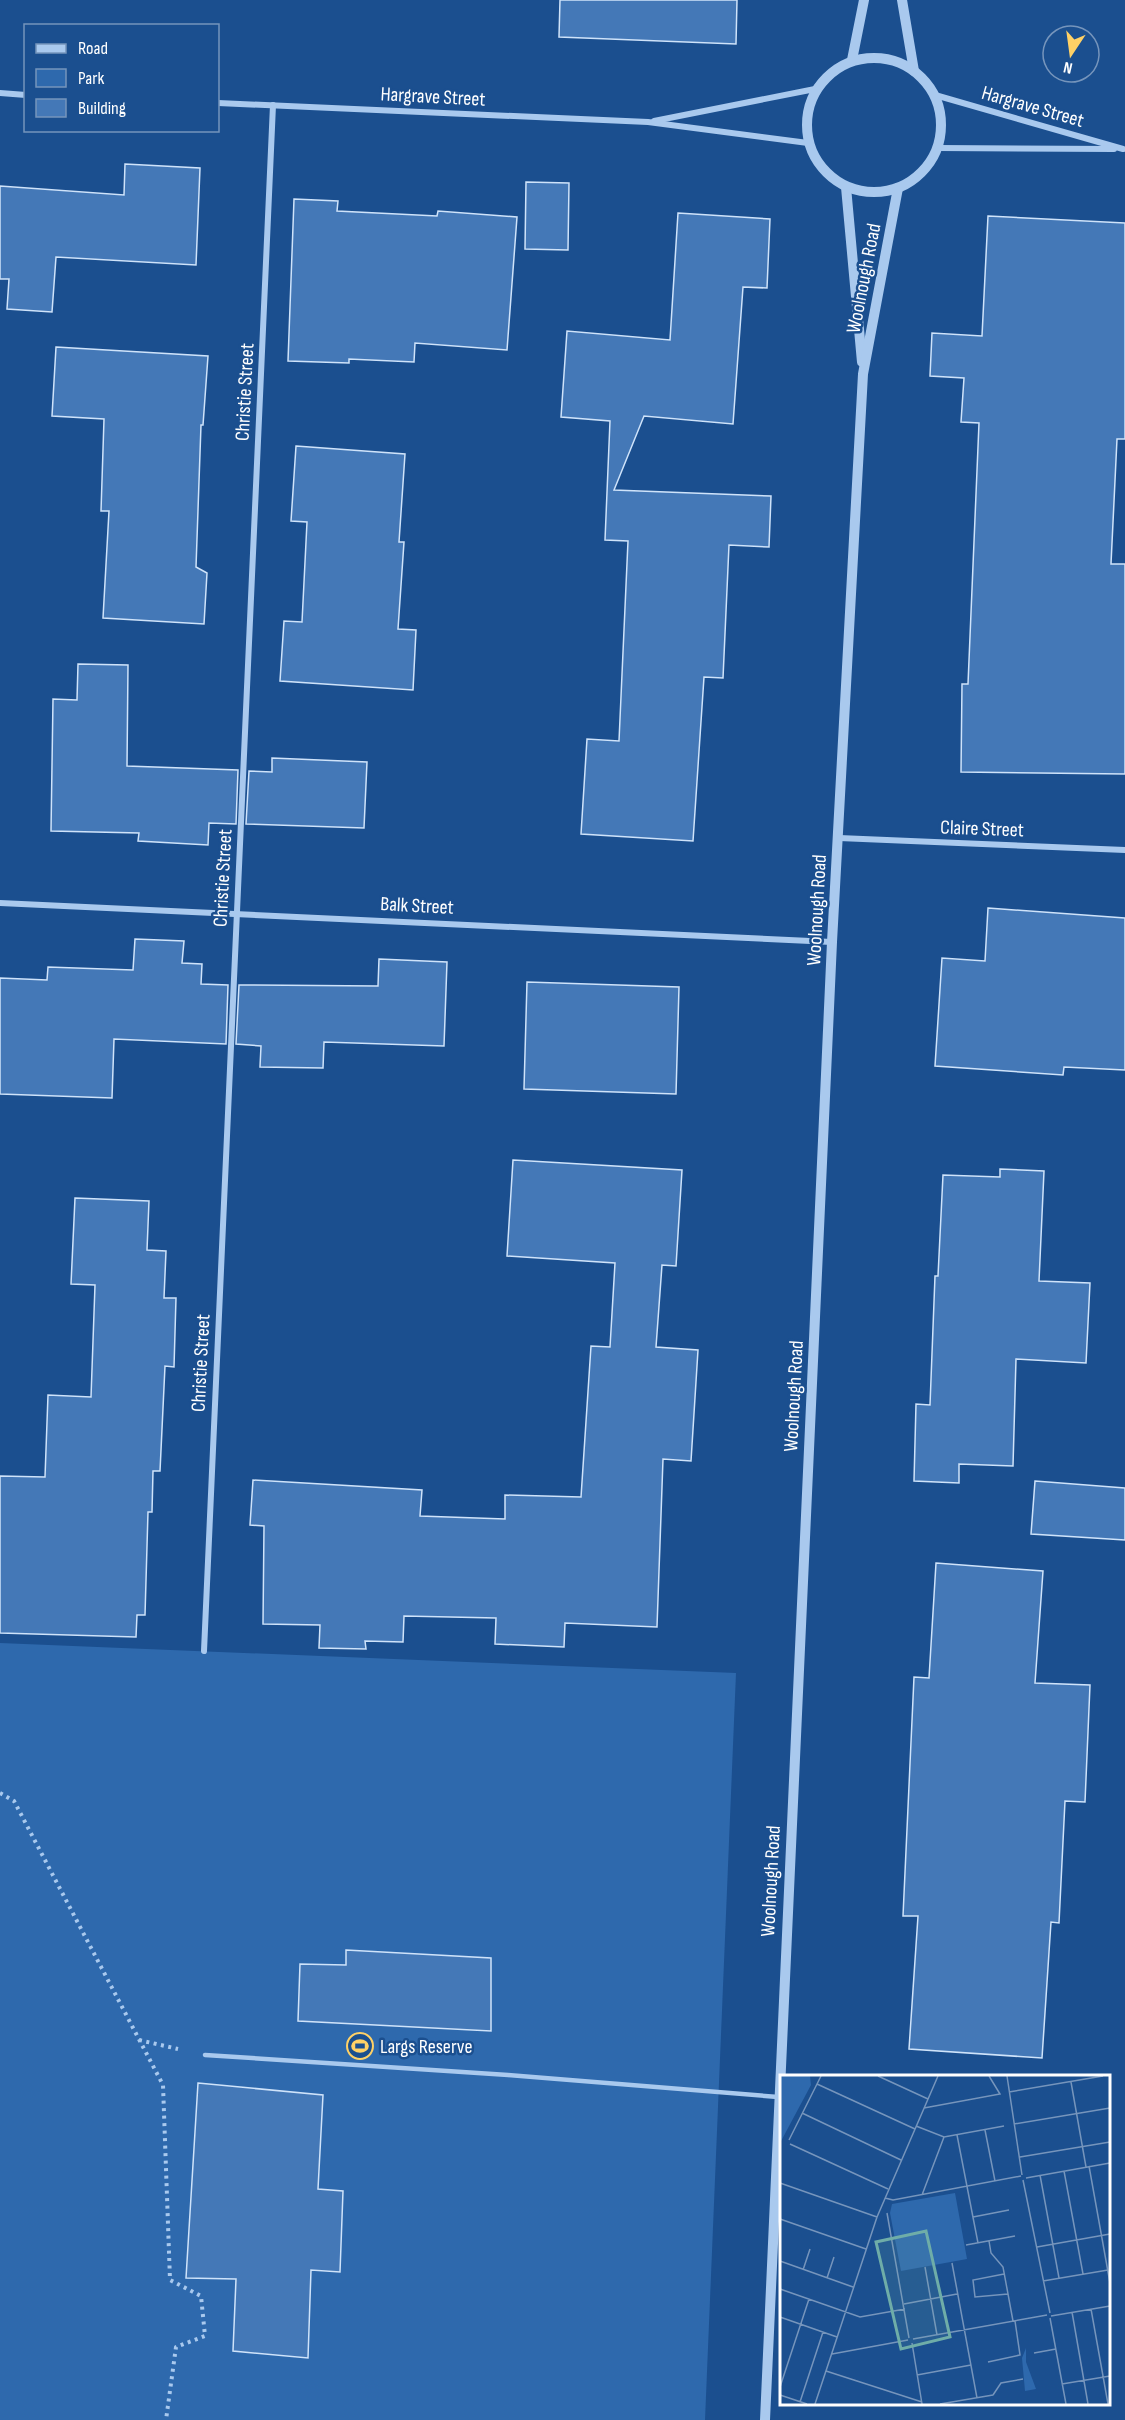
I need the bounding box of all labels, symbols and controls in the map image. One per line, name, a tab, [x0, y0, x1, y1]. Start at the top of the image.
legend	[24, 24, 219, 132]
north arrow	[1041, 24, 1101, 84]
text: Road	[78, 38, 108, 59]
text: N	[1062, 57, 1074, 77]
text: Park	[78, 68, 104, 89]
street label: Hargrave Street	[979, 81, 1087, 133]
street label: Hargrave Street	[380, 82, 486, 112]
text: Building	[78, 98, 126, 119]
street label: Woolnough Road	[842, 221, 886, 335]
street label: Christie Street	[230, 342, 260, 442]
street label: Claire Street	[940, 816, 1024, 842]
street label: Christie Street	[208, 828, 238, 928]
street label: Woolnough Road	[802, 854, 832, 966]
street label: Balk Street	[380, 892, 454, 920]
street label: Christie Street	[186, 1313, 216, 1413]
street label: Woolnough Road	[779, 1340, 809, 1452]
street label: Woolnough Road	[756, 1825, 786, 1937]
sports icon: Largs Reserve	[345, 2031, 375, 2061]
place label: Largs Reserve	[380, 2035, 472, 2059]
inset map	[780, 2075, 1110, 2405]

